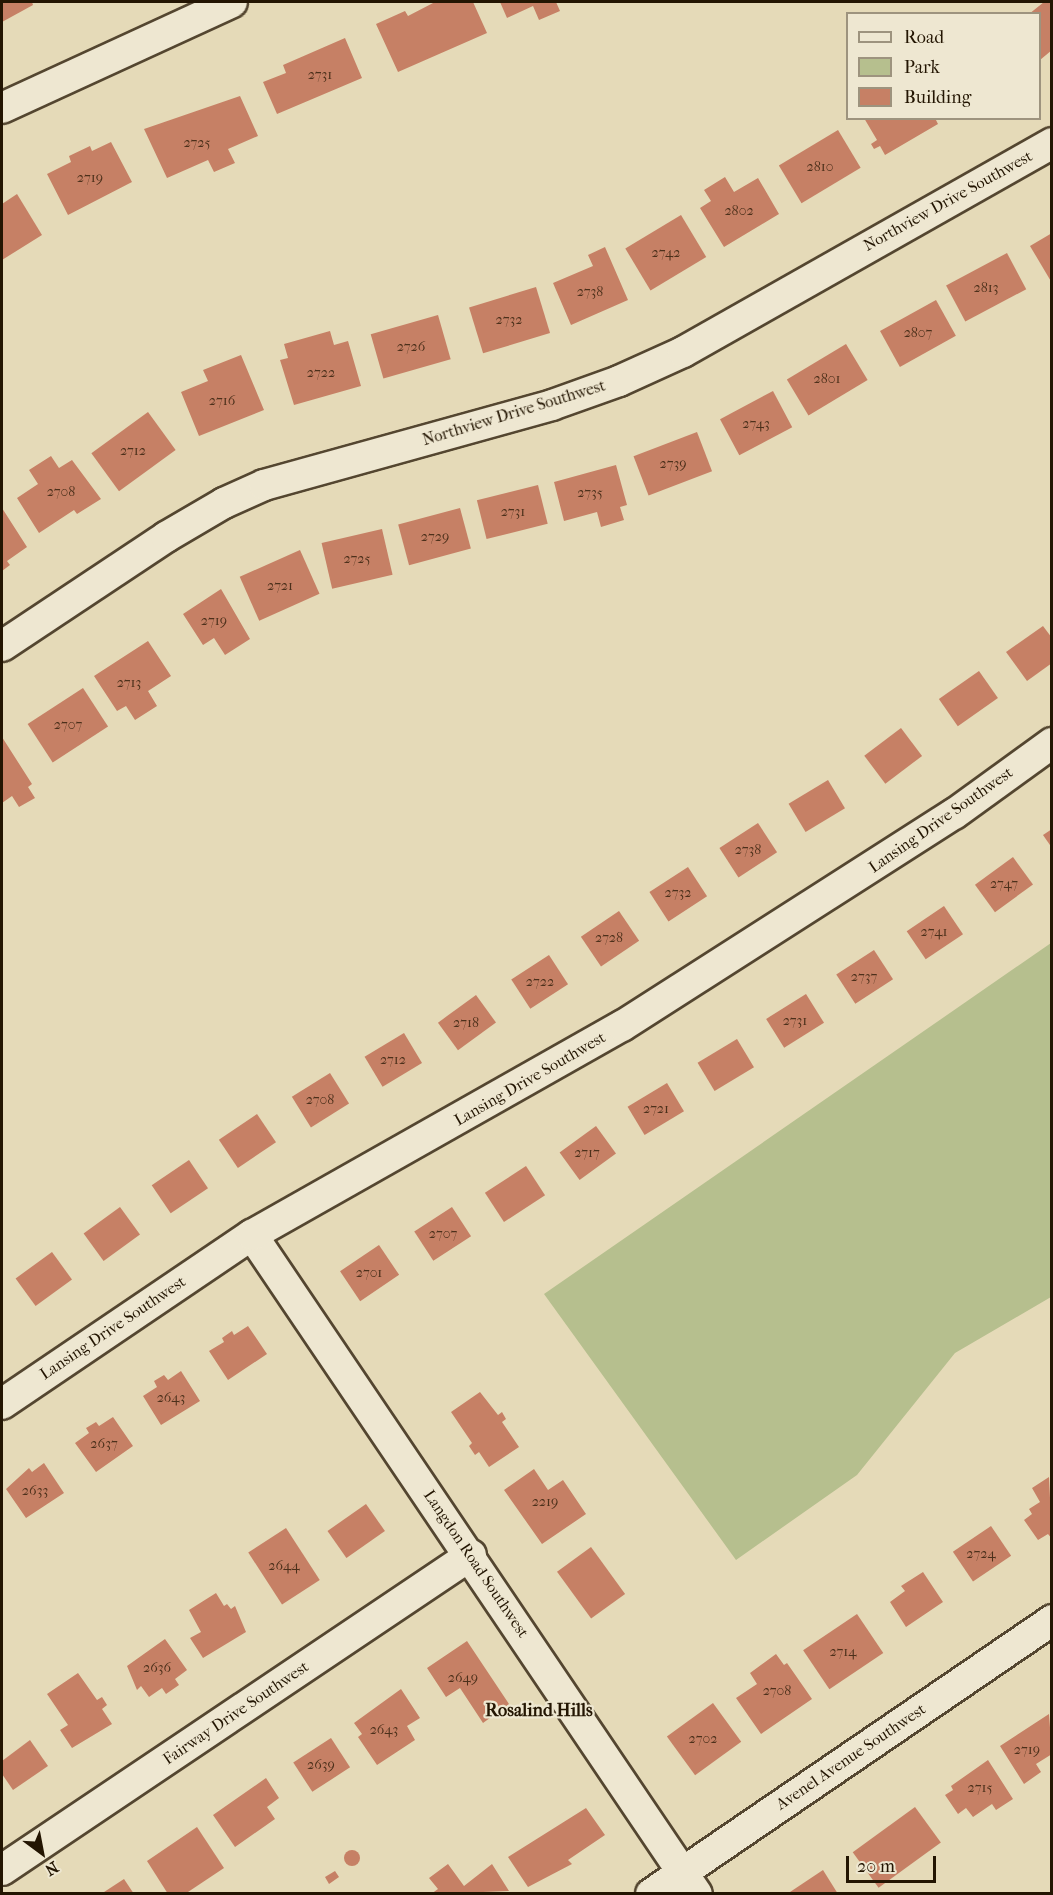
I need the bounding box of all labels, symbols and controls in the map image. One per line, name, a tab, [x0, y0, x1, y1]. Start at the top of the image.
legend	[846, 12, 1041, 120]
text: Road	[904, 27, 944, 48]
text: Park	[904, 57, 940, 78]
house number: 2731	[308, 67, 332, 83]
text: Building	[904, 87, 971, 108]
house number: 2725	[183, 135, 211, 151]
street label: Northview Drive Southwest	[860, 147, 1036, 255]
house number: 2810	[807, 159, 833, 175]
house number: 2719	[77, 170, 103, 186]
house number: 2802	[724, 203, 754, 219]
house number: 2742	[651, 245, 681, 261]
house number: 2813	[974, 280, 998, 296]
house number: 2738	[577, 284, 603, 300]
house number: 2732	[496, 312, 522, 328]
house number: 2807	[904, 325, 932, 341]
house number: 2726	[397, 339, 425, 355]
house number: 2722	[307, 365, 335, 381]
house number: 2801	[814, 371, 840, 387]
street label: Northview Drive Southwest	[420, 376, 608, 450]
house number: 2716	[209, 393, 235, 409]
house number: 2743	[742, 416, 770, 432]
house number: 2712	[120, 443, 146, 459]
house number: 2739	[659, 456, 687, 472]
house number: 2708	[47, 484, 75, 500]
house number: 2735	[577, 485, 603, 501]
house number: 2731	[501, 504, 525, 520]
house number: 2729	[421, 529, 449, 545]
house number: 2725	[343, 551, 371, 567]
house number: 2721	[267, 578, 293, 594]
house number: 2719	[201, 613, 227, 629]
house number: 2713	[117, 675, 141, 691]
house number: 2707	[54, 717, 82, 733]
street label: Lansing Drive Southwest	[865, 763, 1017, 877]
house number: 2738	[735, 842, 761, 858]
house number: 2747	[990, 876, 1018, 892]
house number: 2732	[665, 885, 691, 901]
house number: 2741	[921, 924, 947, 940]
house number: 2728	[595, 930, 623, 946]
house number: 2737	[851, 969, 877, 985]
house number: 2722	[526, 974, 554, 990]
house number: 2731	[783, 1013, 807, 1029]
house number: 2718	[453, 1015, 479, 1031]
street label: Lansing Drive Southwest	[451, 1028, 609, 1130]
house number: 2712	[380, 1052, 406, 1068]
house number: 2708	[306, 1092, 334, 1108]
house number: 2721	[643, 1101, 669, 1117]
house number: 2717	[574, 1145, 600, 1161]
house number: 2707	[429, 1226, 457, 1242]
house number: 2701	[356, 1265, 382, 1281]
street label: Lansing Drive Southwest	[37, 1272, 189, 1384]
house number: 2643	[157, 1390, 185, 1406]
house number: 2637	[90, 1436, 118, 1452]
house number: 2633	[22, 1483, 48, 1499]
street label: Langdon Road Southwest	[419, 1486, 533, 1642]
house number: 2219	[532, 1494, 558, 1510]
house number: 2724	[966, 1546, 996, 1562]
house number: 2644	[268, 1558, 300, 1574]
house number: 2714	[829, 1644, 857, 1660]
street label: Fairway Drive Southwest	[160, 1657, 312, 1769]
house number: 2636	[143, 1660, 171, 1676]
house number: 2649	[448, 1670, 478, 1686]
house number: 2708	[763, 1683, 791, 1699]
district label: Rosalind Hills	[485, 1700, 593, 1722]
street label: Avenel Avenue Southwest	[773, 1700, 929, 1814]
house number: 2643	[370, 1722, 398, 1738]
house number: 2702	[689, 1731, 717, 1747]
house number: 2719	[1014, 1742, 1040, 1758]
house number: 2639	[307, 1757, 335, 1773]
house number: 2715	[968, 1780, 992, 1796]
north arrow	[12, 1823, 72, 1883]
scale bar	[849, 1844, 939, 1882]
text: 20 m	[857, 1856, 895, 1877]
text: N	[42, 1857, 62, 1880]

